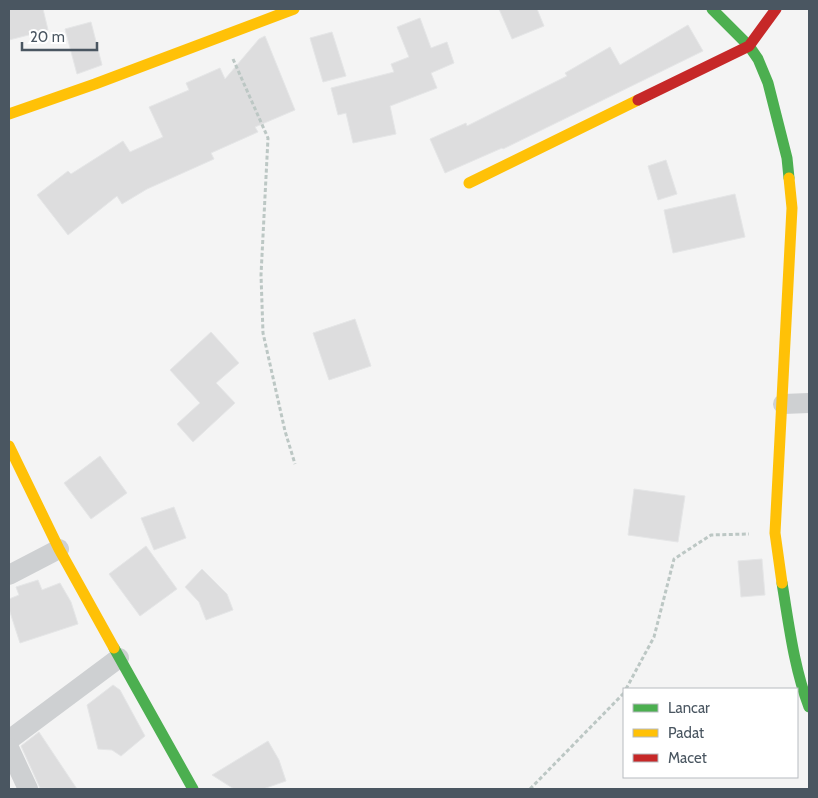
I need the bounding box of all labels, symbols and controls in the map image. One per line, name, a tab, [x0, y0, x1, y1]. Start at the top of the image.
scale bar	[22, 20, 98, 52]
text: 20 m	[30, 28, 65, 46]
legend	[623, 688, 798, 778]
text: Lancar	[668, 699, 710, 717]
text: Padat	[668, 724, 704, 742]
text: Macet	[668, 749, 707, 767]

